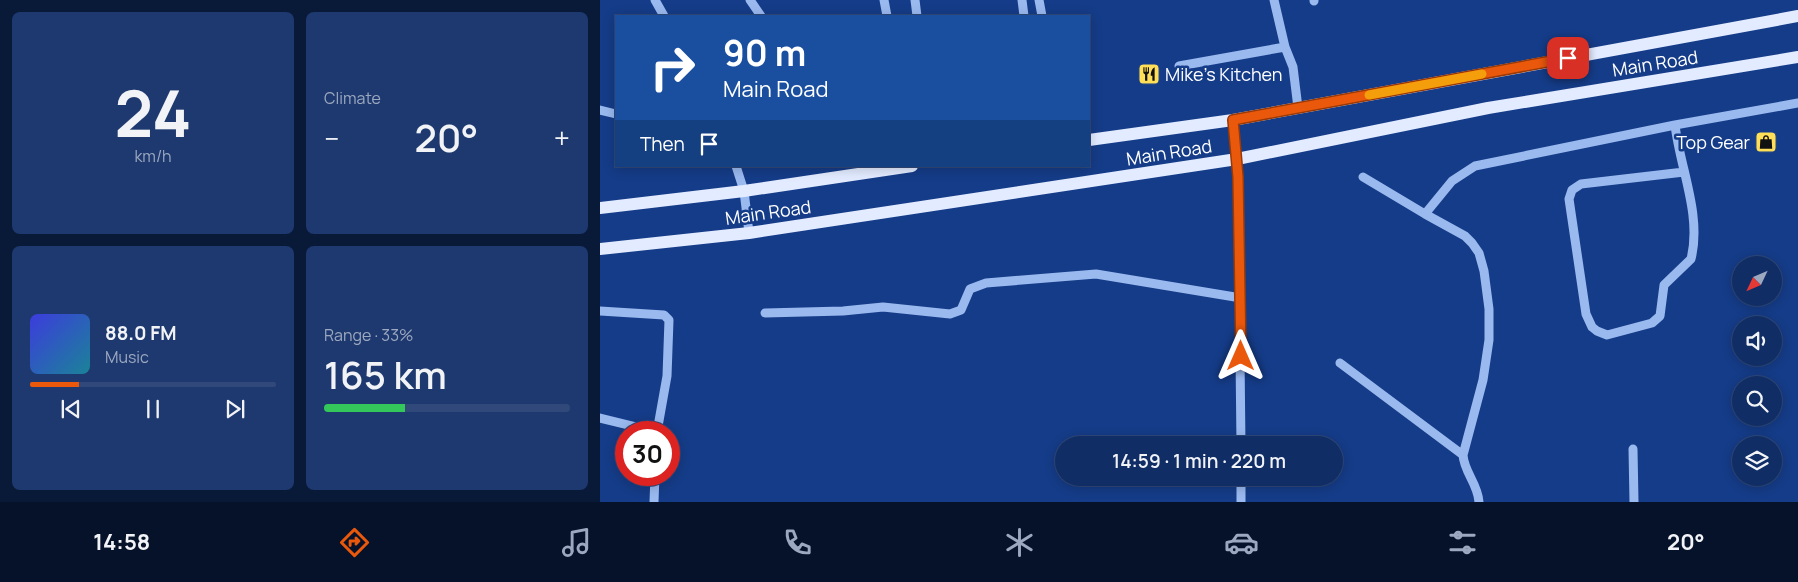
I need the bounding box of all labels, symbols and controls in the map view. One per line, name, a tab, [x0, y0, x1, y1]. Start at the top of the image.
text: 90 m	[723, 29, 806, 77]
icon: right	[640, 35, 705, 100]
pin	[1547, 37, 1589, 79]
icon: arrive	[1554, 44, 1582, 72]
street label: Main Road	[1611, 44, 1699, 82]
restaurant icon: Mike's Kitchen	[1137, 62, 1161, 86]
place label: Mike's Kitchen	[1165, 62, 1283, 86]
text: 24	[115, 68, 191, 157]
text: Main Road	[723, 74, 828, 104]
text: Climate	[324, 87, 381, 109]
text: 20°	[415, 111, 478, 163]
text: −	[324, 119, 339, 157]
text: +	[554, 119, 570, 157]
icon: arrive	[695, 130, 723, 158]
place label: Top Gear	[1676, 130, 1750, 154]
shop icon: Top Gear	[1754, 130, 1778, 154]
text: Then	[640, 131, 685, 157]
street label: Main Road	[1125, 133, 1213, 171]
text: km/h	[134, 145, 172, 167]
street label: Main Road	[724, 194, 812, 230]
north arrow	[1732, 256, 1782, 306]
map controls	[1732, 256, 1782, 486]
button: sound	[1732, 316, 1782, 366]
text: 88.0 FM	[105, 320, 177, 346]
text: Range · 33%	[324, 324, 413, 346]
position arrow	[1214, 329, 1266, 381]
text: Music	[105, 346, 149, 368]
text: 165 km	[324, 348, 447, 400]
button: search	[1732, 376, 1782, 426]
icon: previous	[57, 395, 85, 423]
icon: pause	[139, 395, 167, 423]
icon: next	[221, 395, 249, 423]
speed limit sign: 30	[615, 421, 680, 486]
button: layers	[1732, 436, 1782, 486]
text: 14:59 · 1 min · 220 m	[1112, 448, 1286, 474]
icon: directions	[337, 525, 372, 560]
icon: music	[559, 525, 594, 560]
icon: phone	[780, 525, 815, 560]
icon: climate	[1002, 525, 1037, 560]
icon: car	[1224, 525, 1259, 560]
icon: filters	[1445, 525, 1480, 560]
text: 14:58	[93, 527, 150, 557]
text: 20°	[1667, 527, 1705, 557]

